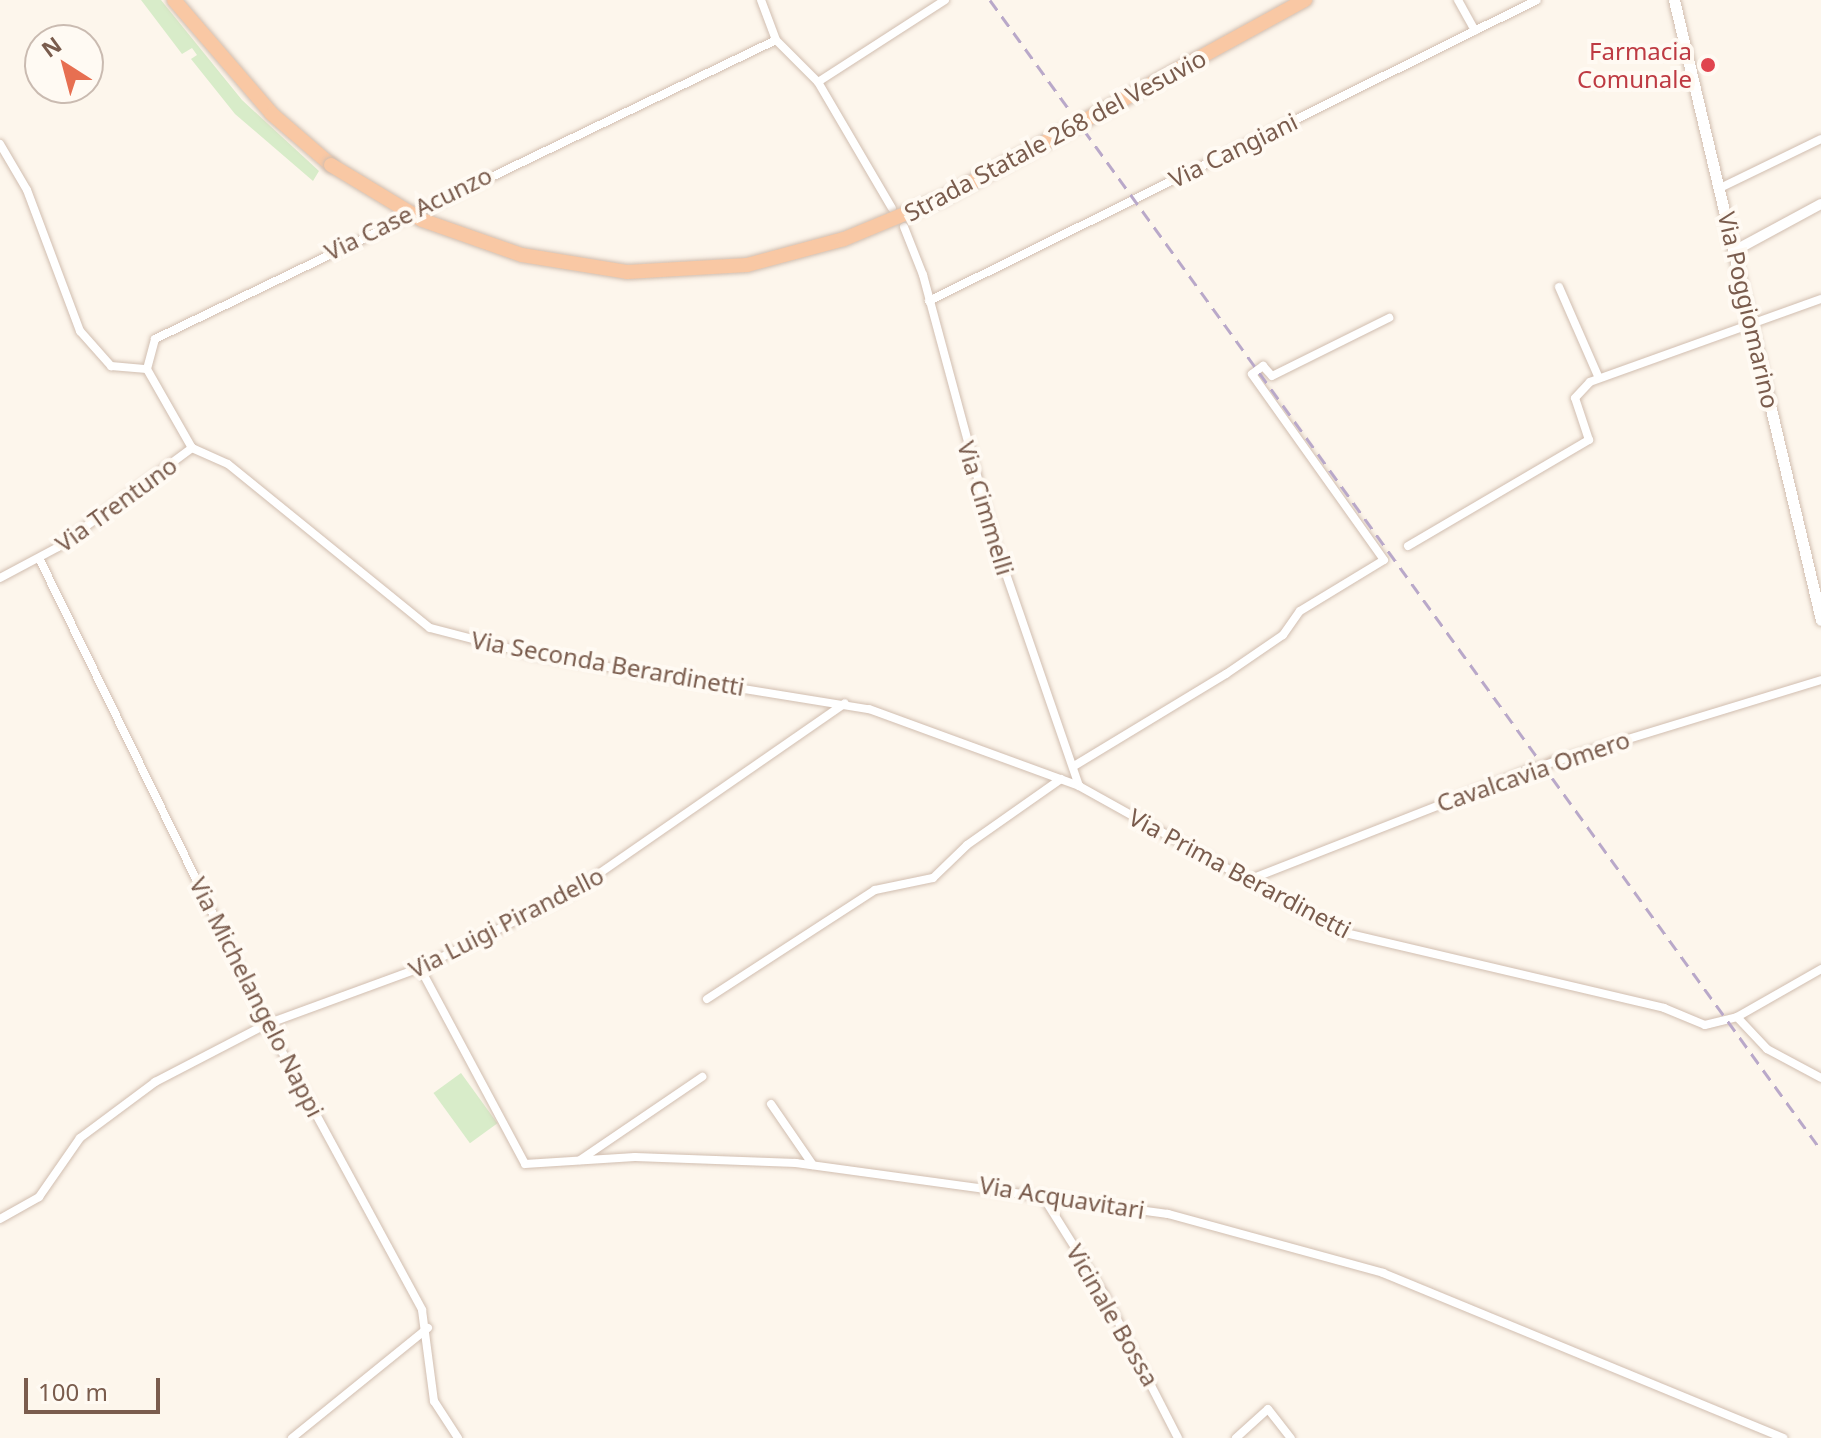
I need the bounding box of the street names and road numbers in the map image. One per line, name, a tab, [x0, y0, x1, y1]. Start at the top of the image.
street label: Strada Statale 268 del Vesuvio	[899, 43, 1211, 227]
street label: Via Cangiani	[1164, 107, 1302, 193]
street label: Via Case Acunzo	[320, 160, 496, 266]
street label: Via Poggiomarino	[1712, 209, 1786, 411]
street label: Via Cimmelli	[952, 437, 1020, 579]
street label: Via Trentuno	[50, 450, 182, 558]
street label: Via Seconda Berardinetti	[469, 625, 747, 701]
street label: Cavalcavia Omero	[1433, 724, 1633, 818]
street label: Via Prima Berardinetti	[1124, 802, 1356, 944]
street label: Via Luigi Pirandello	[404, 860, 608, 984]
street label: Via Michelangelo Nappi	[184, 872, 330, 1122]
street label: Via Acquavitari	[977, 1170, 1147, 1224]
street label: Vicinale Bossa	[1061, 1239, 1165, 1391]

